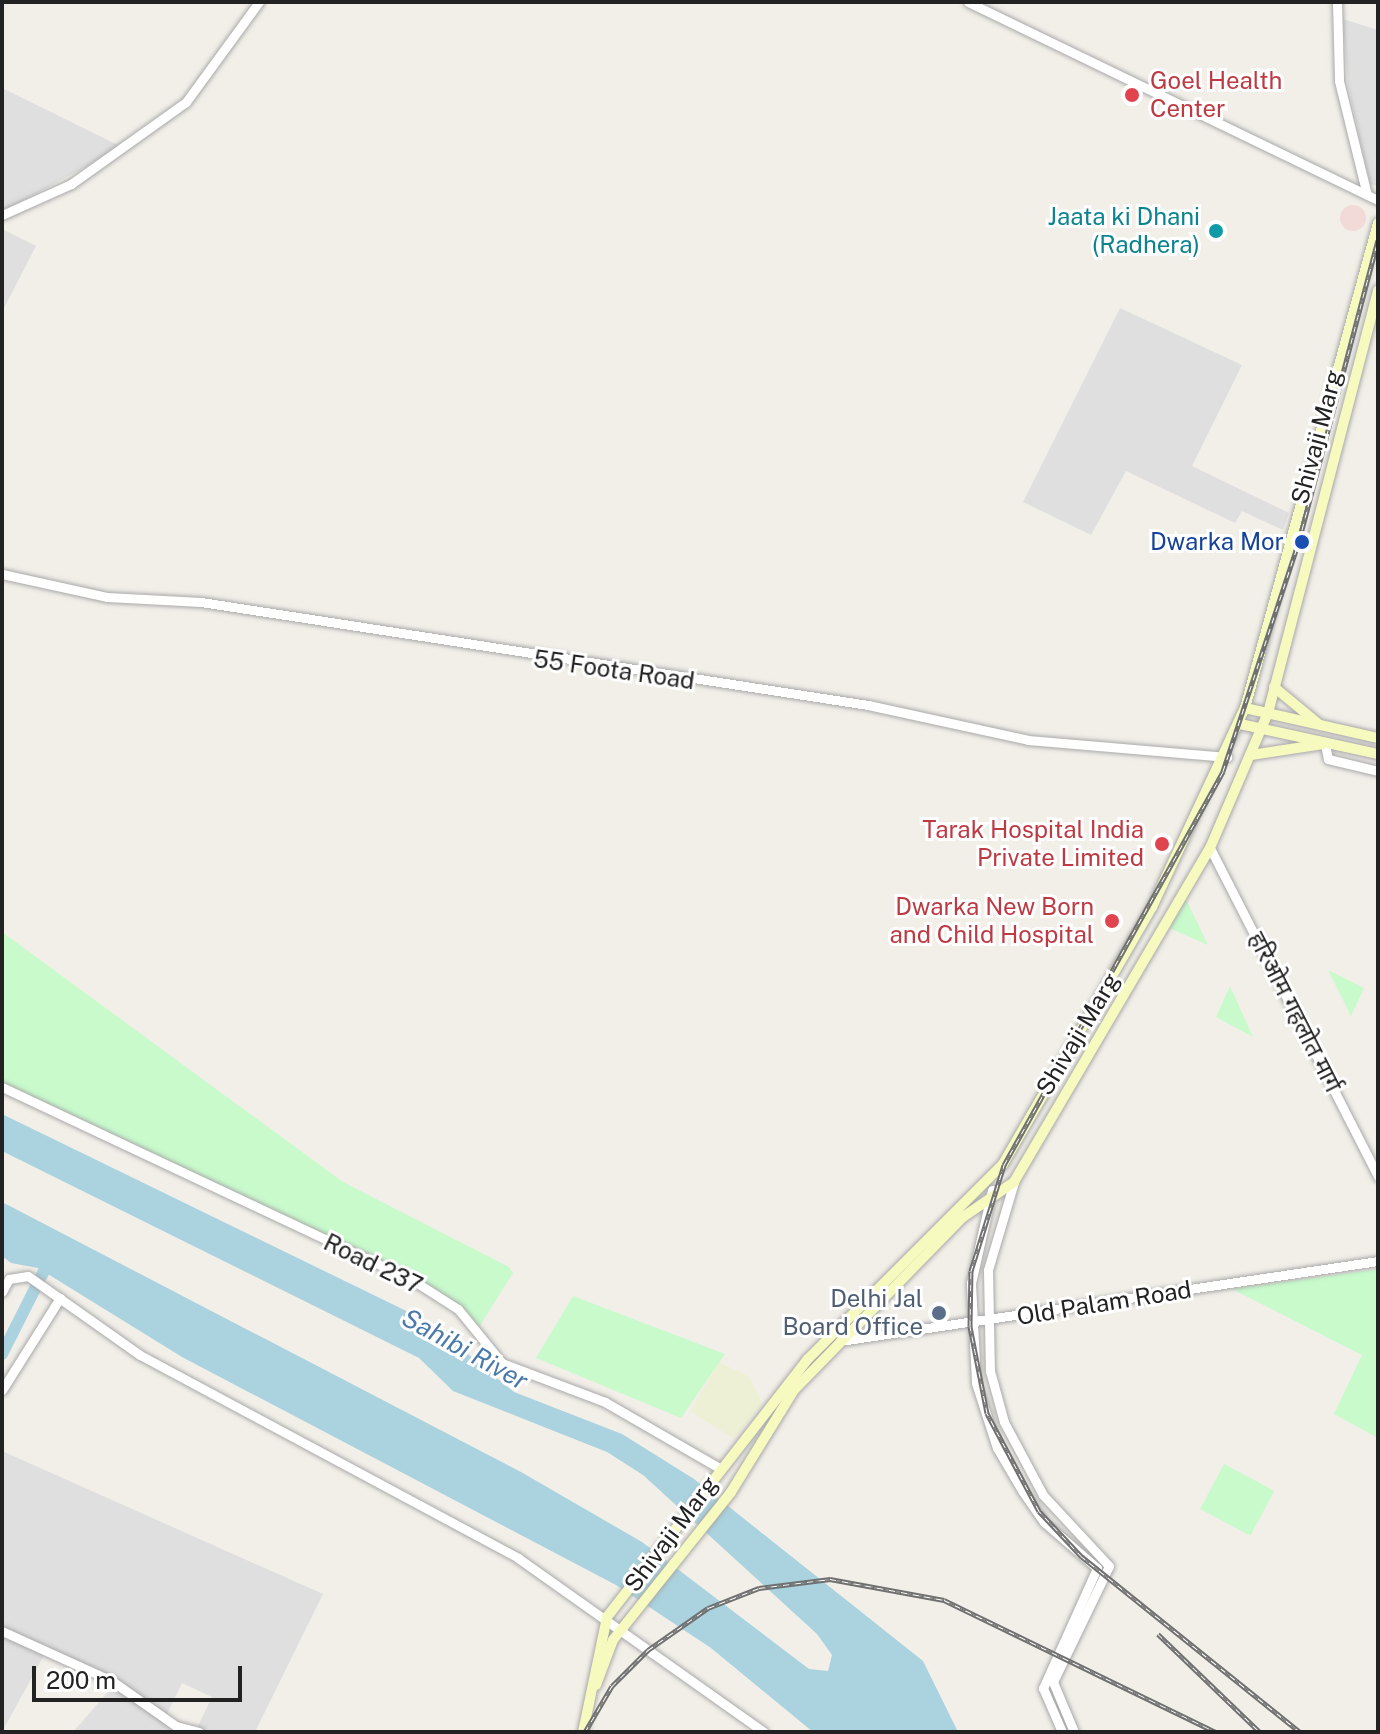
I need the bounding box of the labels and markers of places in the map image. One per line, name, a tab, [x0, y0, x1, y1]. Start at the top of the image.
place label: Goel Health Center	[1150, 67, 1282, 123]
marker: Goel Health Center	[1121, 84, 1143, 106]
place label: Jaata ki Dhani (Radhera)	[1048, 203, 1200, 259]
marker: Jaata ki Dhani (Radhera)	[1207, 222, 1225, 240]
place label: Dwarka Mor	[1150, 528, 1284, 556]
marker: Dwarka Mor	[1291, 531, 1313, 553]
place label: Tarak Hospital India Private Limited	[922, 816, 1144, 872]
marker: Tarak Hospital India Private Limited	[1151, 833, 1173, 855]
place label: Dwarka New Born and Child Hospital	[890, 893, 1094, 949]
marker: Dwarka New Born and Child Hospital	[1101, 910, 1123, 932]
place label: Delhi Jal Board Office	[782, 1285, 923, 1341]
marker: Delhi Jal Board Office	[930, 1304, 948, 1322]

